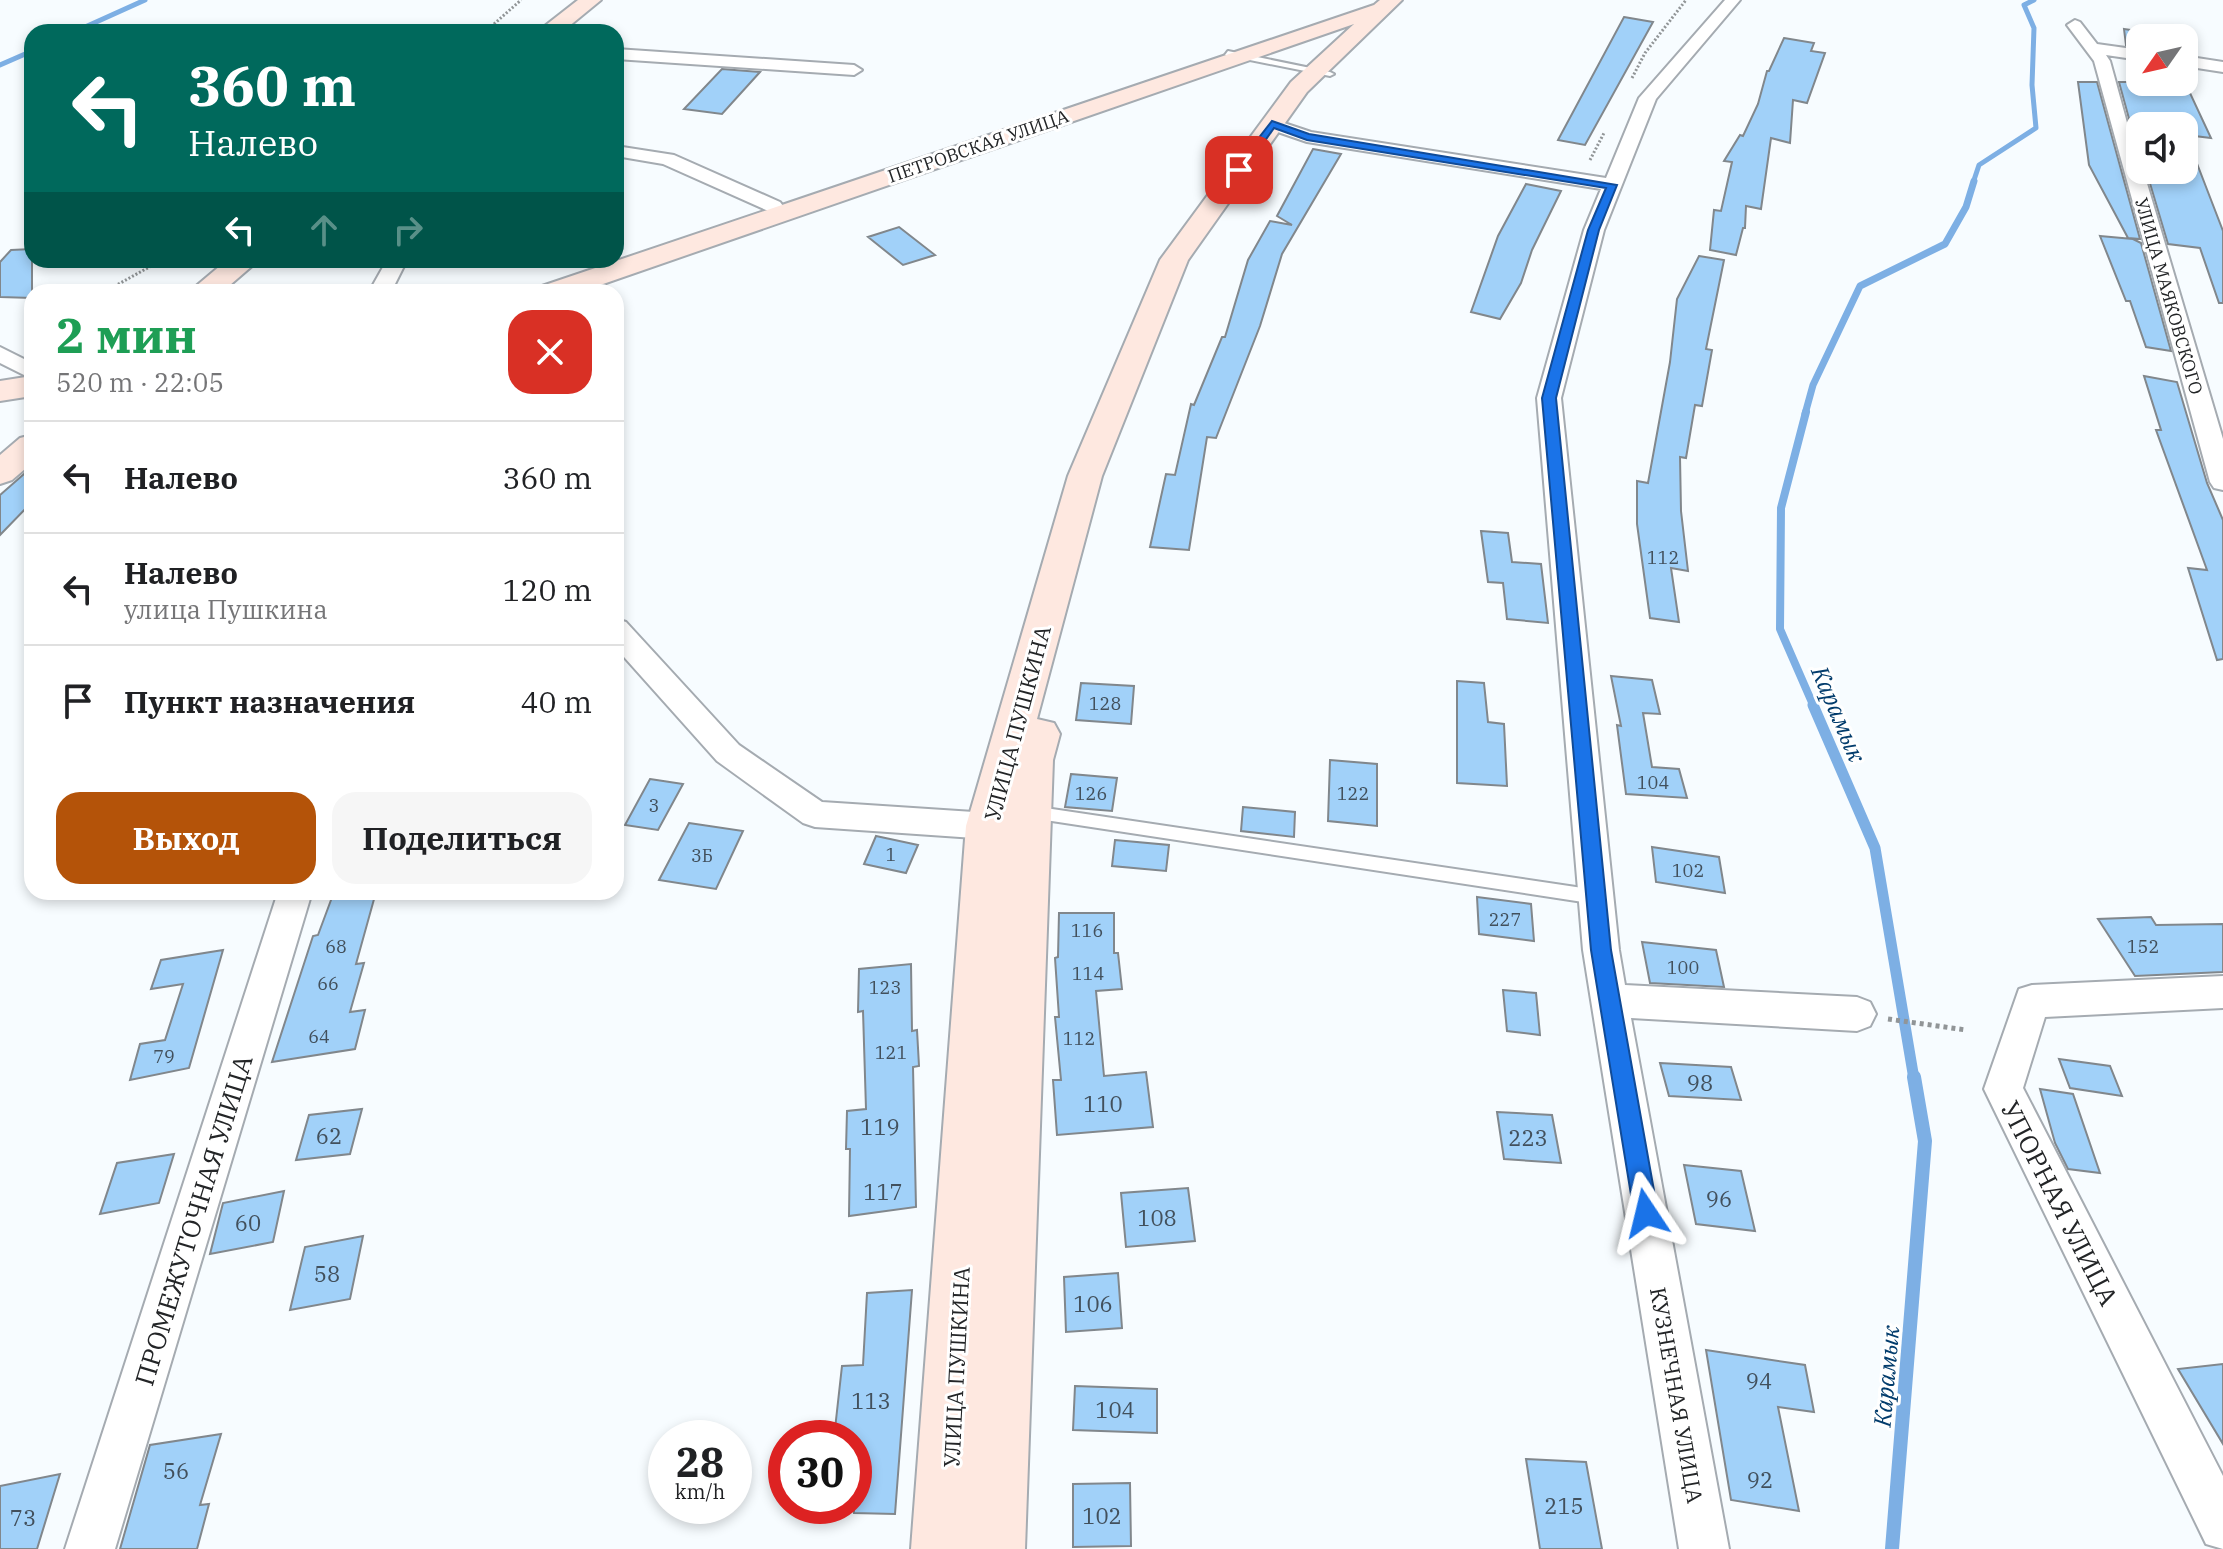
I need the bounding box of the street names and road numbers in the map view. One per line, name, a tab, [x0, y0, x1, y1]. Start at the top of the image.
street label: ПЕТРОВСКАЯ УЛИЦА	[885, 104, 1072, 188]
street label: УЛИЦА МАЯКОВСКОГО	[2130, 195, 2208, 397]
street label: УЛИЦА ПУШКИНА	[977, 622, 1057, 824]
street label: ПРОМЕЖУТОЧНАЯ УЛИЦА	[126, 1050, 260, 1389]
street label: УПОРНАЯ УЛИЦА	[1994, 1095, 2126, 1311]
street label: УЛИЦА ПУШКИНА	[936, 1266, 976, 1468]
street label: КУЗНЕЧНАЯ УЛИЦА	[1644, 1285, 1710, 1505]

